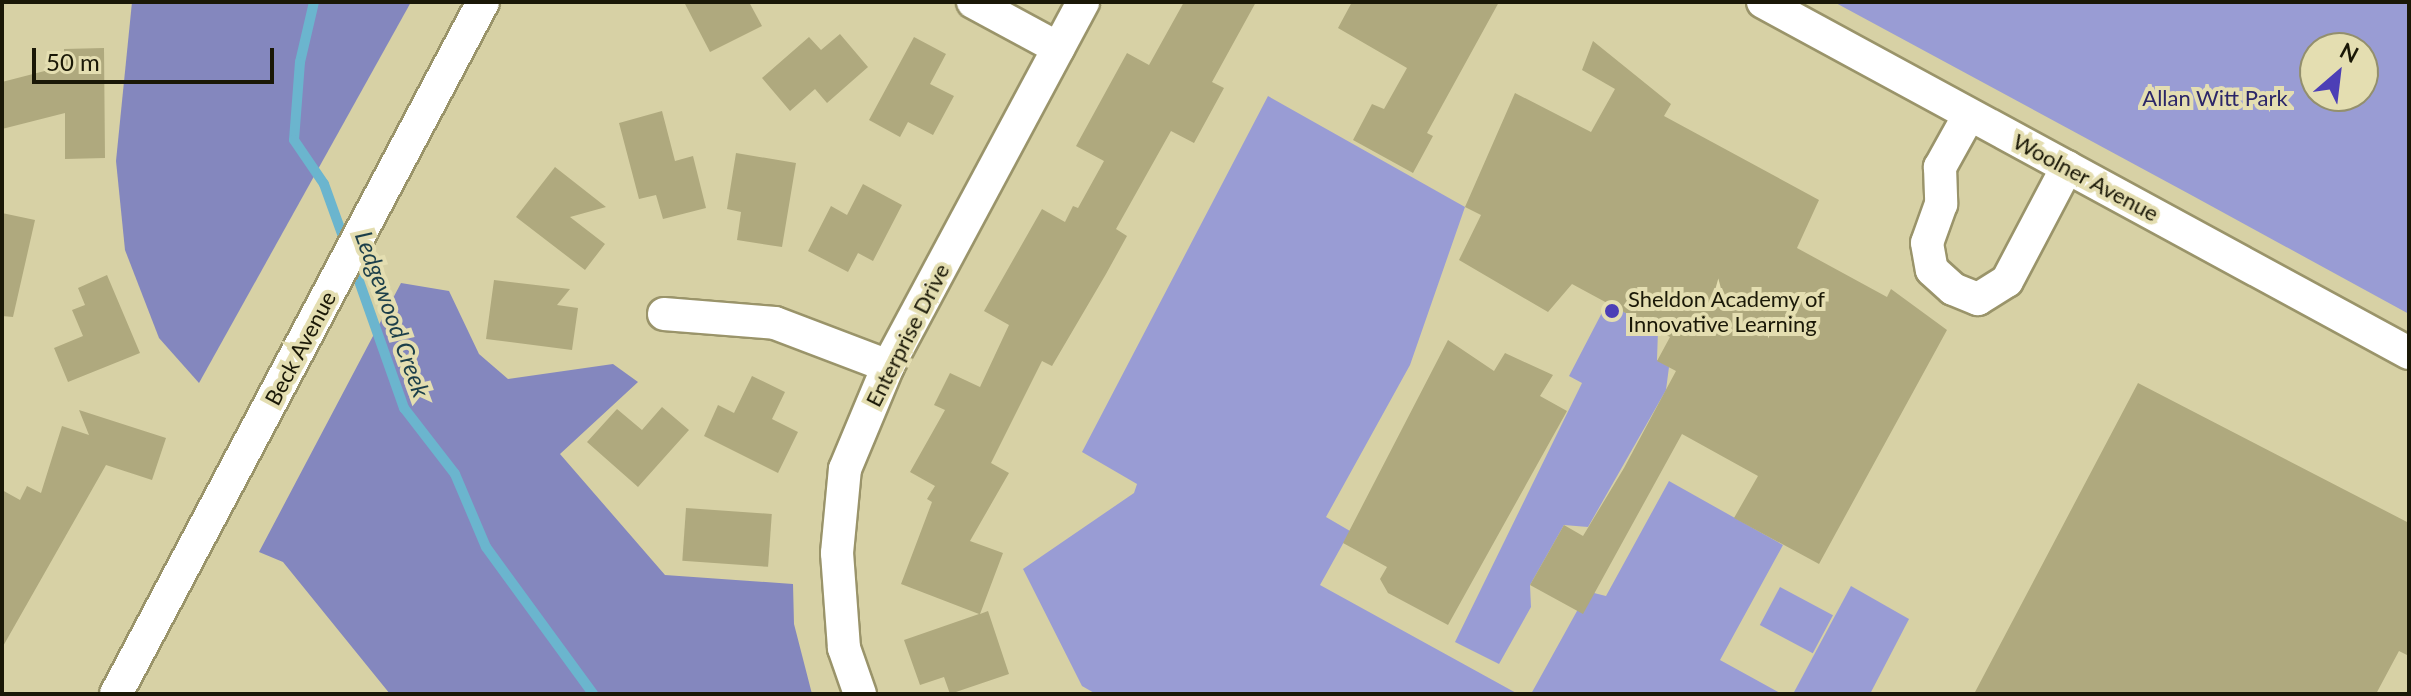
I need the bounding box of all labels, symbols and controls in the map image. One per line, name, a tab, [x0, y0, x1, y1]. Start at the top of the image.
scale bar	[36, 32, 278, 82]
north arrow	[2299, 32, 2379, 112]
text: N	[2336, 36, 2363, 68]
text: 50 m	[46, 47, 100, 76]
park label: Allan Witt Park	[2142, 85, 2288, 111]
street label: Woolner Avenue	[2008, 127, 2164, 227]
water label: Ledgewood Creek	[350, 227, 436, 401]
street label: Enterprise Drive	[860, 259, 954, 411]
place label: Sheldon Academy of Innovative Learning	[1628, 285, 1826, 336]
street label: Beck Avenue	[259, 286, 341, 410]
marker: Sheldon Academy of Innovative Learning	[1603, 302, 1621, 320]

